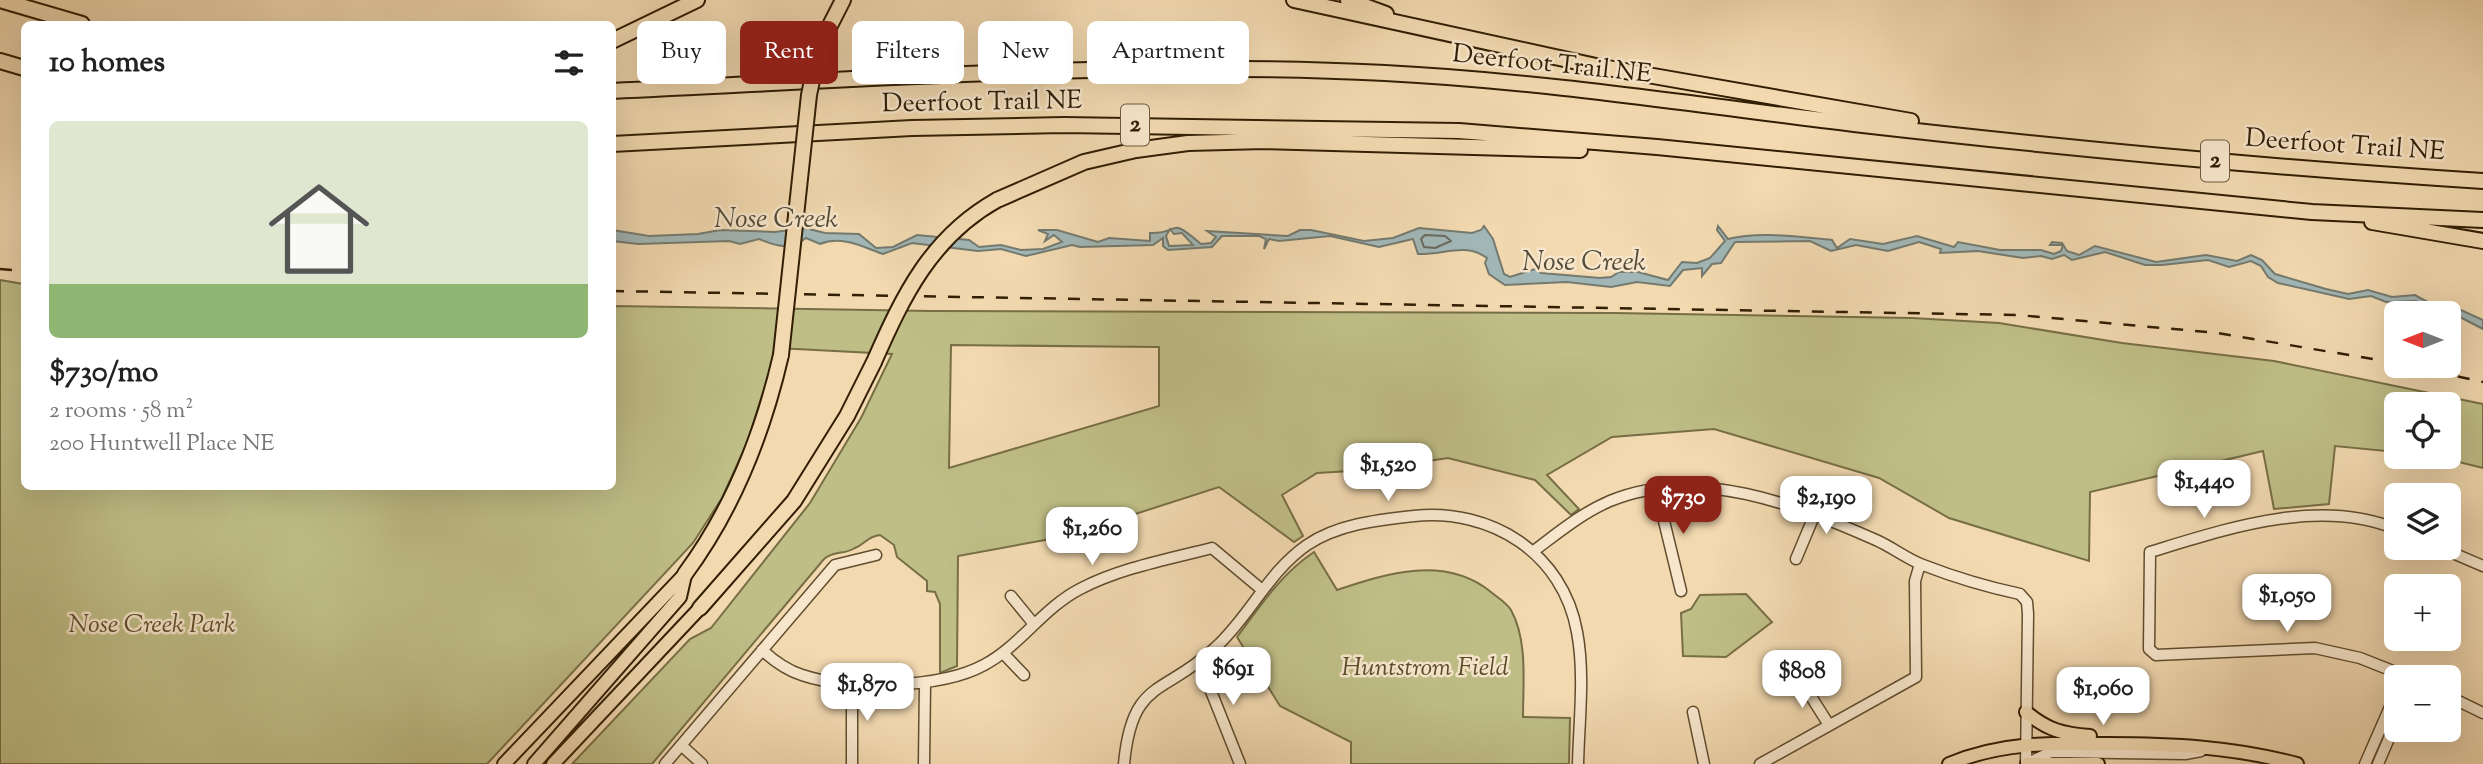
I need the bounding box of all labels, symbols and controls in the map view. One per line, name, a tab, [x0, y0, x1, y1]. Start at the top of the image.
chip: Buy	[637, 21, 726, 84]
chip: Rent	[740, 21, 838, 84]
chip: Filters	[852, 21, 964, 84]
chip: New	[978, 21, 1073, 84]
chip: Apartment	[1087, 21, 1249, 84]
street label: Deerfoot Trail NE	[1451, 36, 1654, 94]
text: 10 homes	[49, 42, 165, 85]
icon: filters	[550, 44, 588, 82]
street label: Deerfoot Trail NE	[882, 83, 1083, 123]
road number: 2	[1121, 104, 1149, 146]
street label: Deerfoot Trail NE	[2244, 121, 2446, 171]
road number: 2	[2201, 140, 2229, 182]
icon: home	[256, 166, 382, 292]
water label: Nose Creek	[714, 200, 838, 240]
water label: Nose Creek	[1522, 243, 1646, 283]
north arrow	[2384, 301, 2460, 378]
map controls	[2384, 301, 2461, 742]
text: $730/mo	[49, 352, 158, 395]
button: locate	[2384, 392, 2461, 469]
text: 2 rooms · 58 m²	[49, 395, 193, 428]
text: 200 Huntwell Place NE	[49, 428, 274, 461]
pin: $1,520	[1331, 444, 1445, 503]
text: $1,520	[1359, 449, 1417, 482]
pin: $1,440	[2147, 461, 2261, 520]
text: $1,440	[2174, 466, 2234, 499]
pin: $730	[1642, 476, 1724, 536]
pin: $2,190	[1769, 476, 1883, 536]
text: $730	[1660, 482, 1706, 515]
text: $2,190	[1796, 482, 1856, 515]
button: layers	[2384, 483, 2461, 560]
pin: $1,260	[1035, 508, 1149, 567]
text: $1,260	[1062, 513, 1122, 546]
pin: $1,050	[2230, 574, 2344, 634]
button: +	[2384, 574, 2461, 651]
text: $1,050	[2258, 580, 2316, 613]
park label: Nose Creek Park	[69, 607, 236, 644]
pin: $691	[1192, 648, 1274, 707]
park label: Huntstrom Field	[1341, 650, 1509, 687]
pin: $808	[1761, 650, 1843, 710]
text: $691	[1212, 653, 1254, 686]
text: $808	[1778, 656, 1826, 689]
pin: $1,870	[810, 664, 924, 723]
button: −	[2384, 665, 2461, 742]
pin: $1,060	[2046, 668, 2160, 727]
text: $1,870	[837, 669, 897, 702]
text: $1,060	[2073, 673, 2133, 706]

